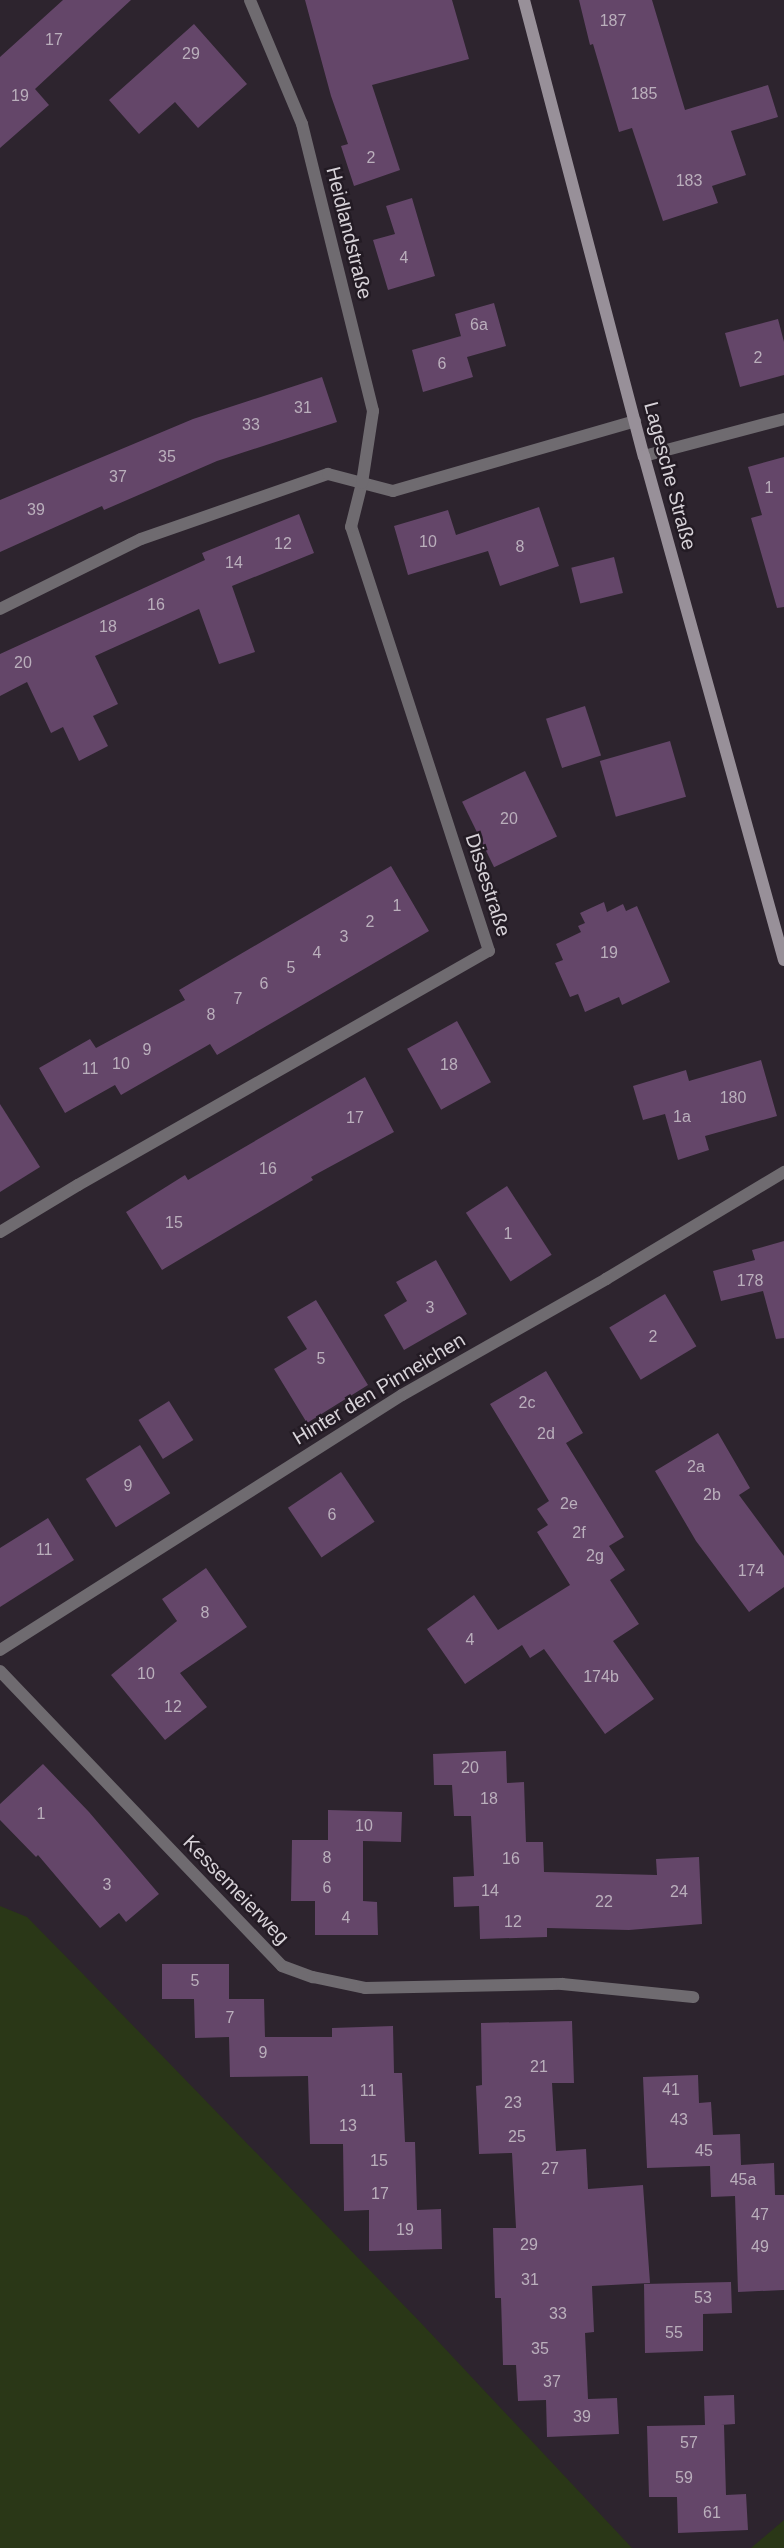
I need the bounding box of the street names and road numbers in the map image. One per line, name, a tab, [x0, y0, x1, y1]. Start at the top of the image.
street label: Heidlandstraße	[321, 164, 377, 302]
street label: Lagesche Straße	[639, 399, 701, 553]
street label: Dissestraße	[460, 831, 516, 939]
street label: Hinter den Pinneichen	[288, 1328, 470, 1450]
street label: Kessemeierweg	[178, 1830, 294, 1950]

